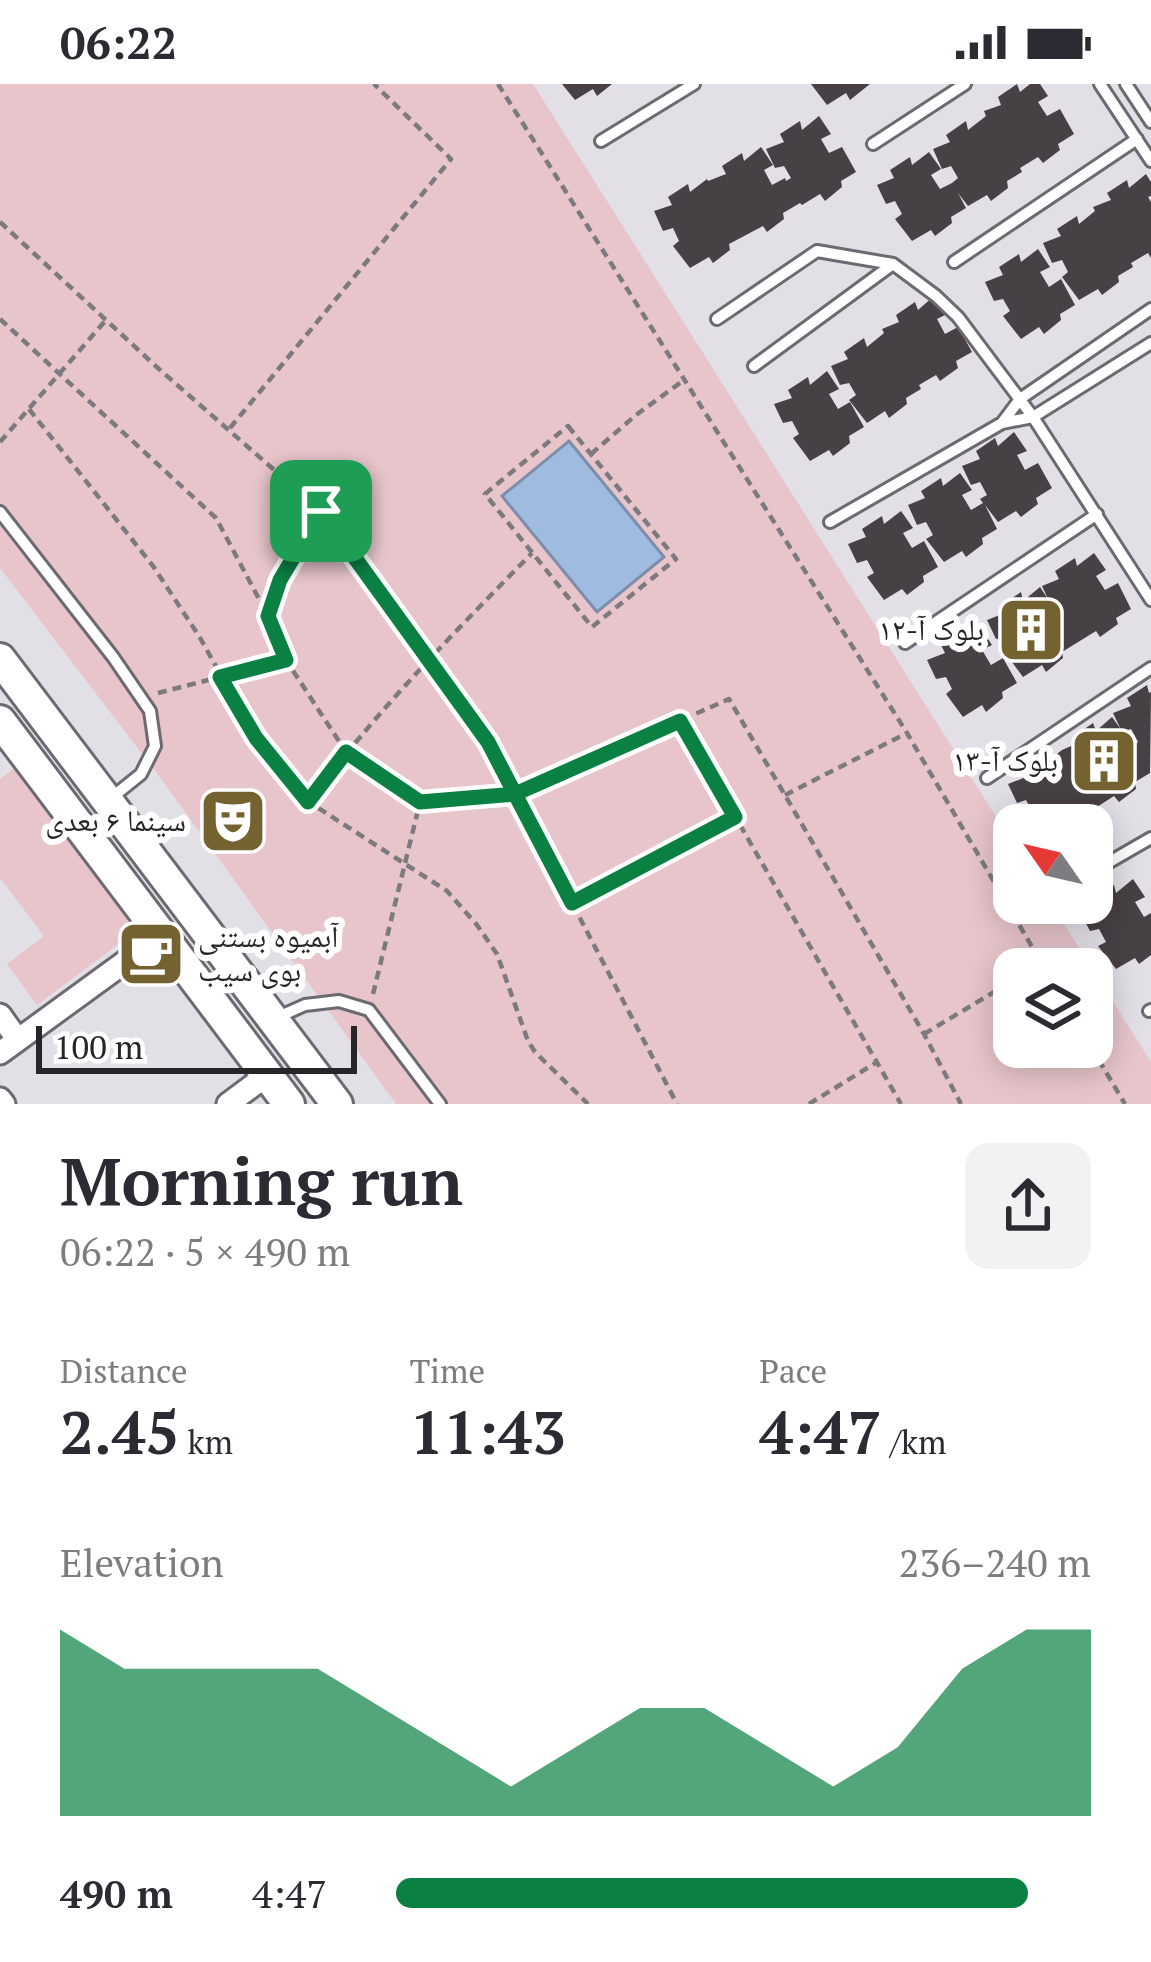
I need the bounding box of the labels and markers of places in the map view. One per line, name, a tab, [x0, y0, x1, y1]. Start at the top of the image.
pin	[270, 460, 372, 562]
building icon: بلوک آ-۱۲	[996, 595, 1066, 665]
place label: بلوک آ-۱۲	[879, 609, 984, 649]
building icon: بلوک آ-۱۳	[1069, 726, 1139, 796]
place label: بلوک آ-۱۳	[953, 740, 1058, 780]
theatre icon: سینما ۶ بعدی	[198, 786, 268, 856]
place label: سینما ۶ بعدی	[45, 800, 186, 840]
place label: آبمیوه بستنی بوی سیب	[198, 916, 340, 990]
cafe icon: آبمیوه بستنی بوی سیب	[116, 919, 186, 989]

